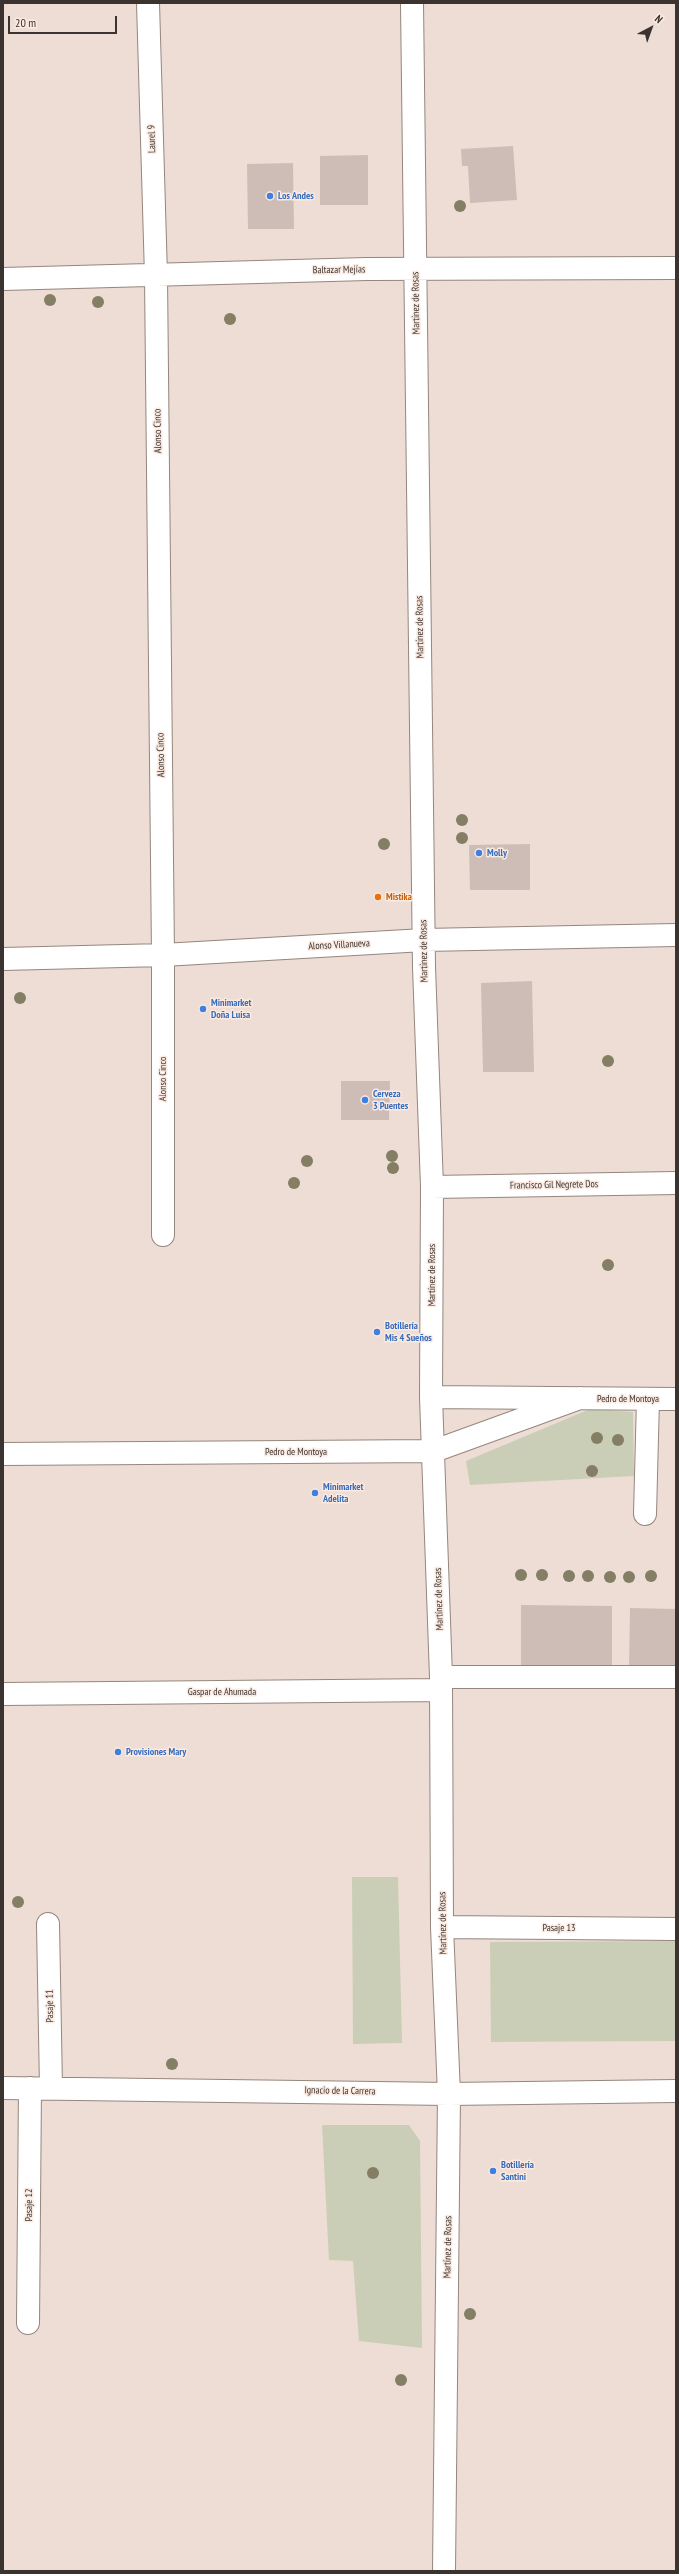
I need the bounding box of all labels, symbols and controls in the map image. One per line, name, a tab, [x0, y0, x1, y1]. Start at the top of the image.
scale bar	[10, 8, 119, 34]
north arrow	[631, 8, 671, 48]
text: N	[652, 12, 666, 26]
text: 20 m	[15, 15, 36, 30]
street label: Laurel 9	[146, 125, 158, 153]
place label: Los Andes	[278, 190, 314, 202]
marker: Los Andes	[265, 191, 275, 201]
street label: Baltazar Mejías	[313, 264, 365, 276]
street label: Martínez de Rosas	[409, 272, 423, 334]
street label: Alonso Cinco	[152, 409, 164, 453]
street label: Martínez de Rosas	[413, 596, 427, 658]
street label: Alonso Cinco	[155, 733, 167, 777]
place label: Molly	[487, 847, 507, 859]
marker: Molly	[474, 848, 484, 858]
place label: Mistika	[386, 891, 412, 903]
marker: Mistika	[373, 892, 383, 902]
street label: Martínez de Rosas	[417, 920, 431, 982]
street label: Alonso Villanueva	[308, 937, 370, 953]
place label: Minimarket Doña Luisa	[211, 997, 252, 1020]
marker: Minimarket Doña Luisa	[198, 1004, 208, 1014]
street label: Alonso Cinco	[157, 1057, 169, 1101]
place label: Cerveza 3 Puentes	[373, 1088, 408, 1112]
marker: Cerveza 3 Puentes	[360, 1095, 370, 1105]
street label: Francisco Gil Negrete Dos	[510, 1178, 598, 1192]
street label: Martínez de Rosas	[426, 1244, 438, 1306]
place label: Botillería Mis 4 Sueños	[385, 1320, 432, 1344]
marker: Botillería Mis 4 Sueños	[372, 1327, 382, 1337]
street label: Pedro de Montoya	[597, 1393, 659, 1405]
street label: Pedro de Montoya	[265, 1446, 327, 1458]
place label: Minimarket Adelita	[323, 1481, 364, 1504]
marker: Minimarket Adelita	[310, 1488, 320, 1498]
street label: Martínez de Rosas	[432, 1568, 446, 1630]
street label: Gaspar de Ahumada	[188, 1686, 256, 1698]
place label: Provisiones Mary	[126, 1746, 186, 1758]
marker: Provisiones Mary	[113, 1747, 123, 1757]
street label: Martínez de Rosas	[436, 1892, 450, 1954]
street label: Pasaje 13	[542, 1922, 576, 1934]
street label: Pasaje 11	[44, 1989, 56, 2023]
street label: Ignacio de la Carrera	[304, 2084, 376, 2098]
place label: Botillería Santini	[501, 2159, 534, 2182]
marker: Botillería Santini	[488, 2166, 498, 2176]
street label: Pasaje 12	[23, 2188, 35, 2222]
street label: Martínez de Rosas	[441, 2216, 455, 2278]

